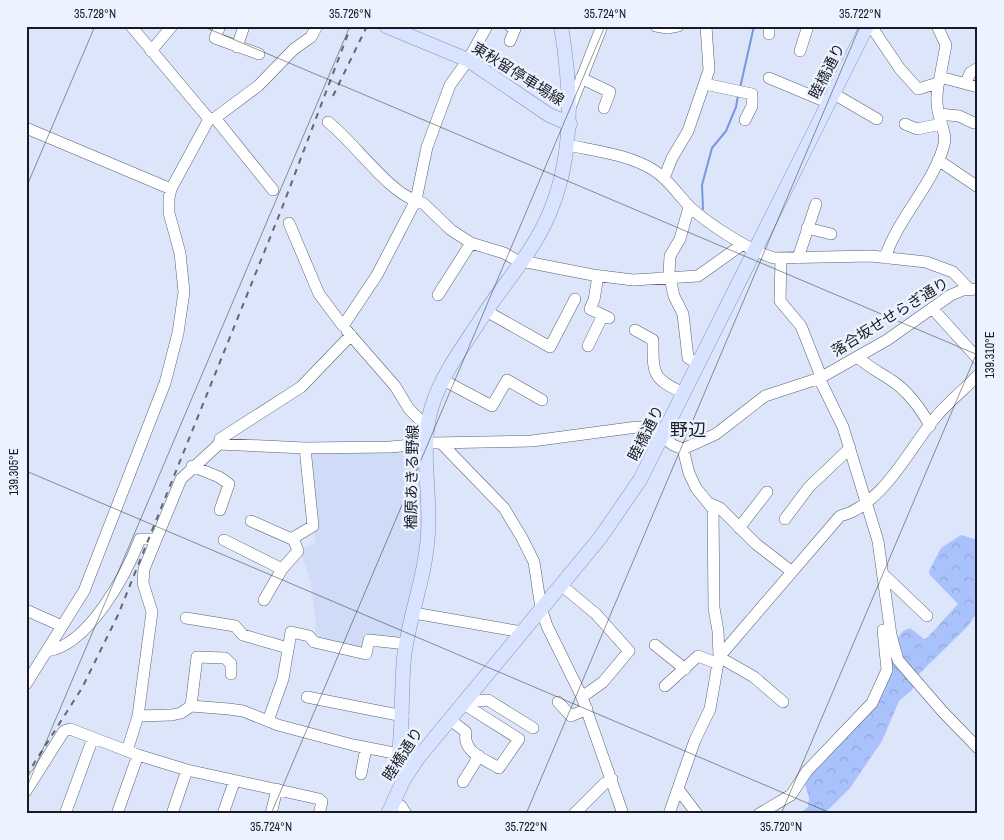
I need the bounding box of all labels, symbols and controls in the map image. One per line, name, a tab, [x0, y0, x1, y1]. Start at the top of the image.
text: 35.728°N	[74, 6, 116, 22]
text: 35.726°N	[329, 6, 371, 22]
text: 35.724°N	[584, 6, 626, 22]
text: 35.722°N	[839, 6, 881, 22]
street label: 東秋留停車場線	[468, 37, 568, 110]
street label: 睦橋通り	[804, 39, 850, 102]
street label: 落合坂せせらぎ通り	[827, 272, 953, 361]
text: 139.310°E	[982, 332, 998, 378]
street label: 睦橋通り	[623, 401, 669, 464]
district label: 野辺	[670, 417, 706, 442]
street label: 楢原あきる野線	[400, 424, 423, 530]
text: 139.305°E	[6, 449, 22, 495]
street label: 睦橋通り	[377, 723, 428, 785]
text: 35.724°N	[250, 819, 292, 835]
text: 35.722°N	[505, 819, 547, 835]
text: 35.720°N	[760, 819, 802, 835]

